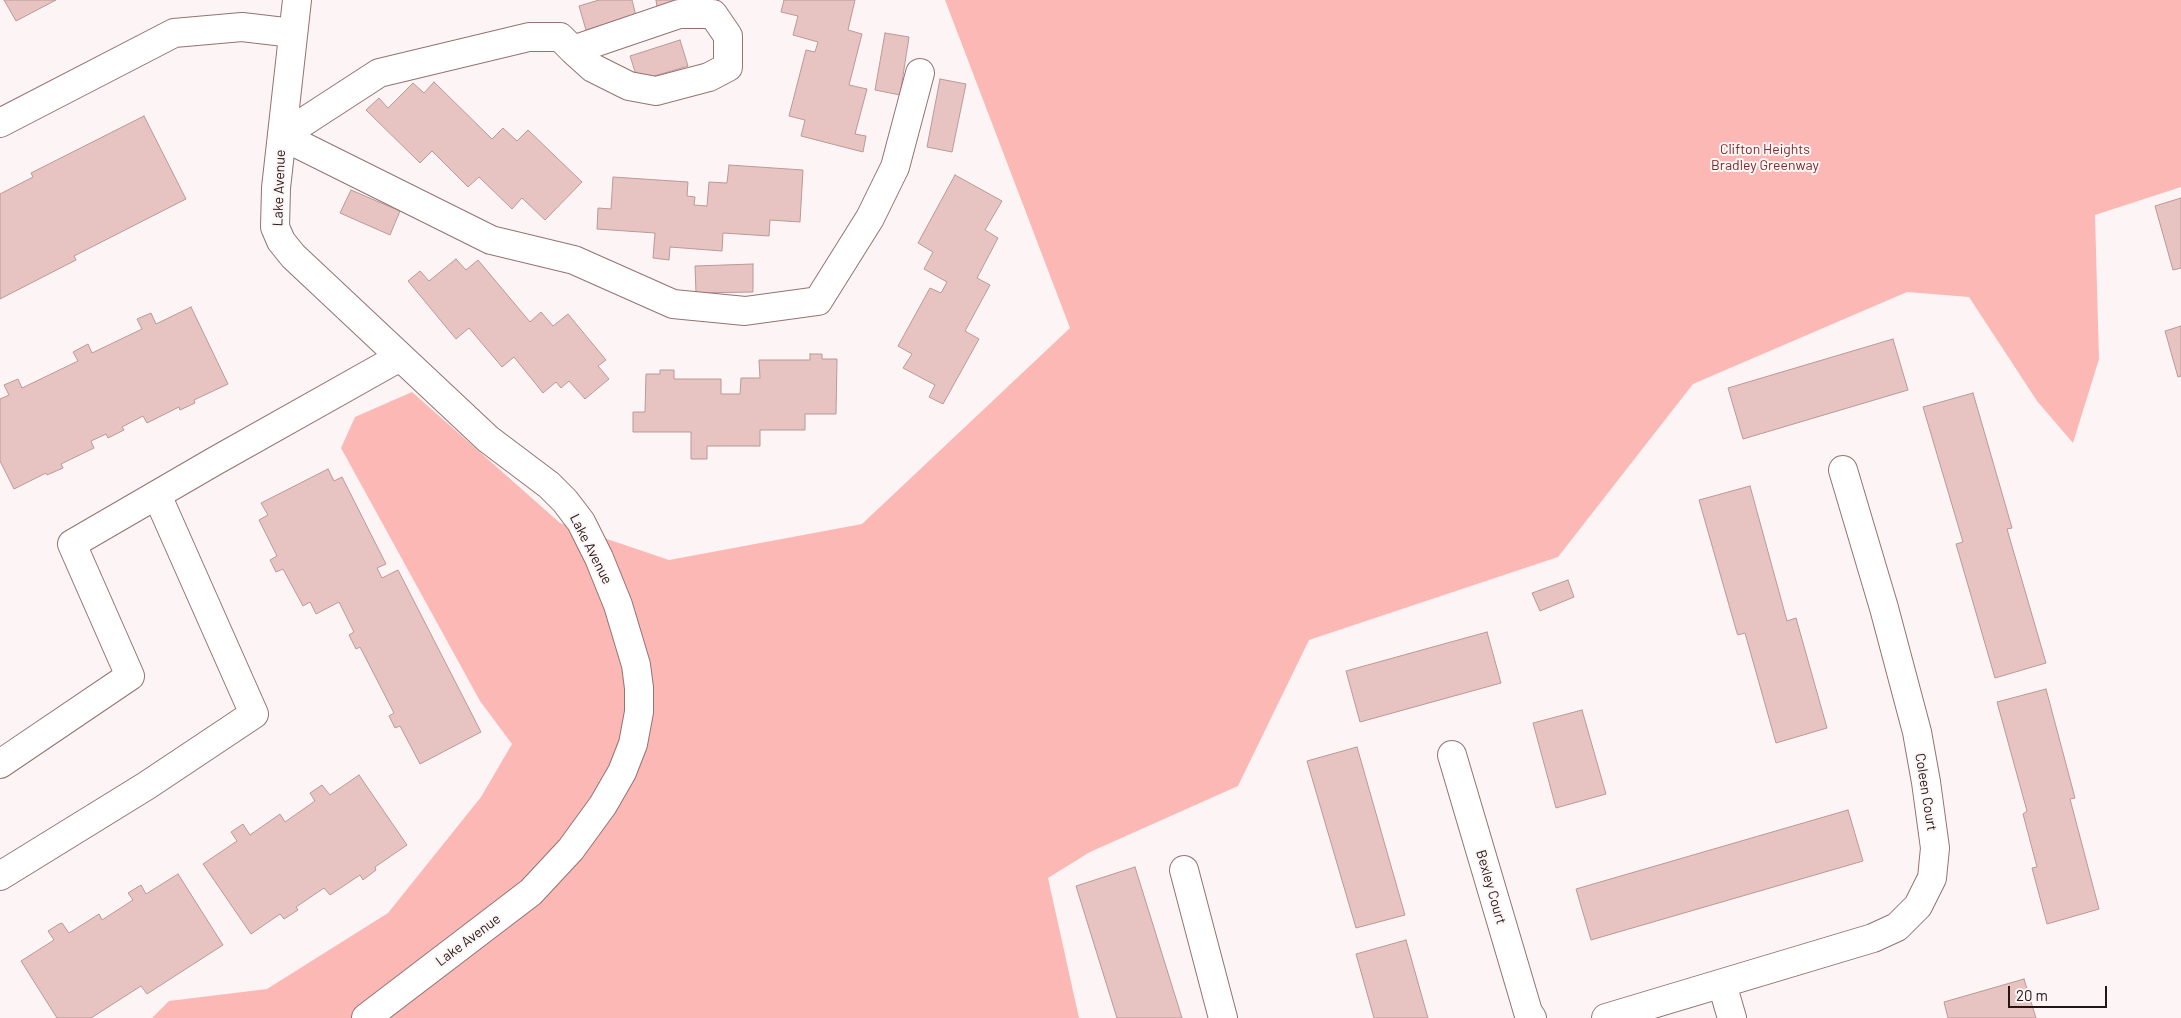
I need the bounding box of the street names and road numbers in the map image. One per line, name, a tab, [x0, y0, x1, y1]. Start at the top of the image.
street label: Lake Avenue	[269, 149, 289, 227]
street label: Lake Avenue	[566, 511, 616, 587]
street label: Coleen Court	[1912, 752, 1940, 832]
street label: Bexley Court	[1472, 848, 1510, 926]
street label: Lake Avenue	[432, 910, 504, 970]

